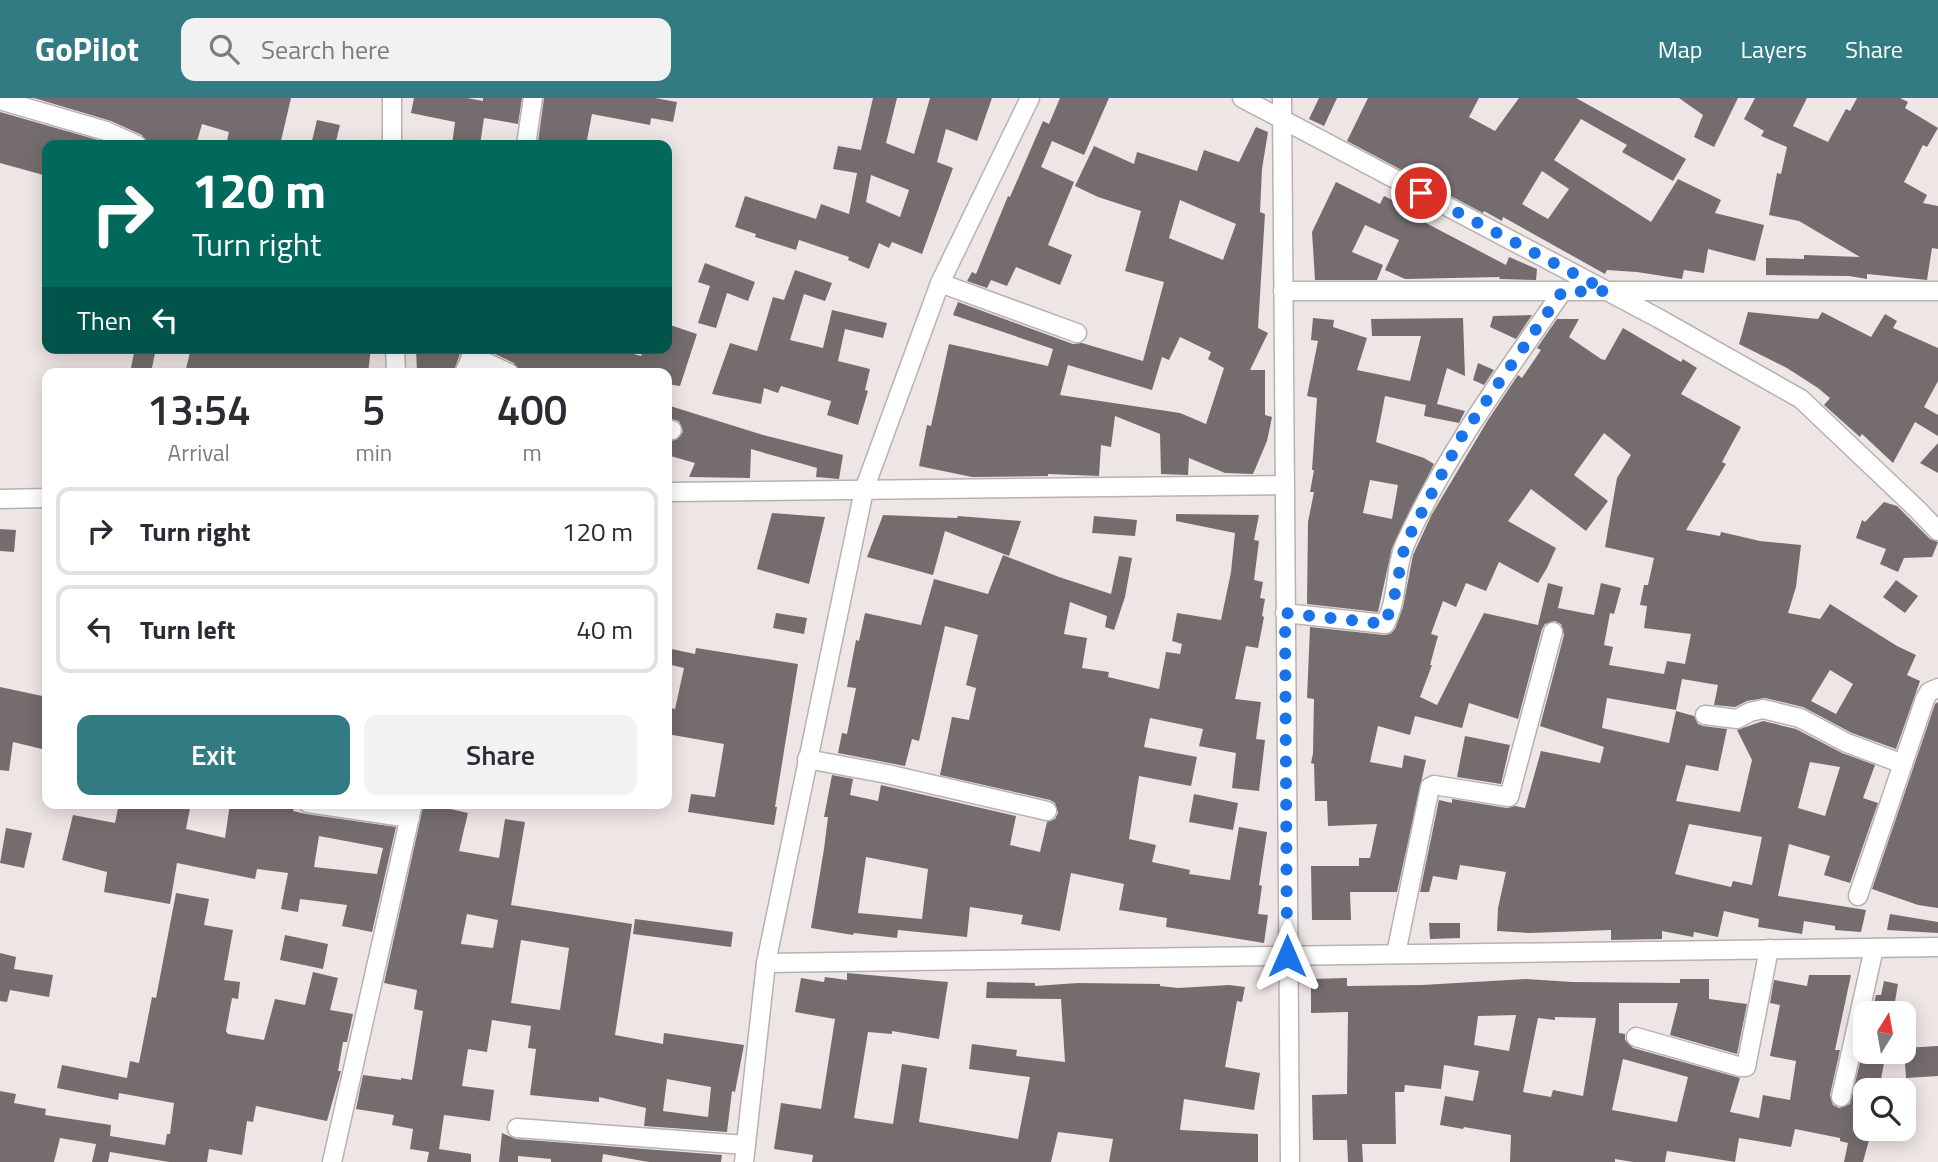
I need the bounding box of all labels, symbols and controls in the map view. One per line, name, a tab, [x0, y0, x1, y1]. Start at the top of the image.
search box	[181, 18, 671, 81]
text: GoPilot	[35, 24, 139, 74]
icon: search	[205, 30, 243, 68]
text: Search here	[261, 30, 390, 69]
text: Map	[1658, 31, 1703, 67]
text: Layers	[1741, 31, 1807, 67]
text: Share	[1845, 31, 1903, 67]
text: 120 m	[192, 152, 326, 227]
pin	[1391, 163, 1451, 223]
icon: right	[77, 168, 168, 259]
icon: arrive	[1402, 174, 1440, 212]
text: Turn right	[192, 220, 321, 268]
text: Then	[77, 301, 132, 340]
icon: left	[146, 301, 184, 339]
text: 13:54	[147, 377, 251, 441]
text: 5	[362, 377, 386, 441]
text: 400	[497, 377, 567, 441]
text: Arrival	[168, 435, 230, 470]
text: min	[355, 435, 392, 470]
text: m	[522, 435, 542, 470]
icon: right	[81, 512, 119, 550]
text: Turn right	[140, 512, 251, 551]
text: 120 m	[562, 512, 633, 551]
icon: left	[81, 610, 119, 648]
text: Turn left	[140, 610, 235, 649]
text: 40 m	[576, 610, 633, 649]
button: Exit	[77, 715, 350, 795]
button: Share	[364, 715, 637, 795]
position arrow	[1250, 919, 1324, 993]
north arrow	[1853, 1001, 1916, 1064]
map controls	[1853, 1001, 1916, 1141]
button: search	[1853, 1078, 1916, 1141]

